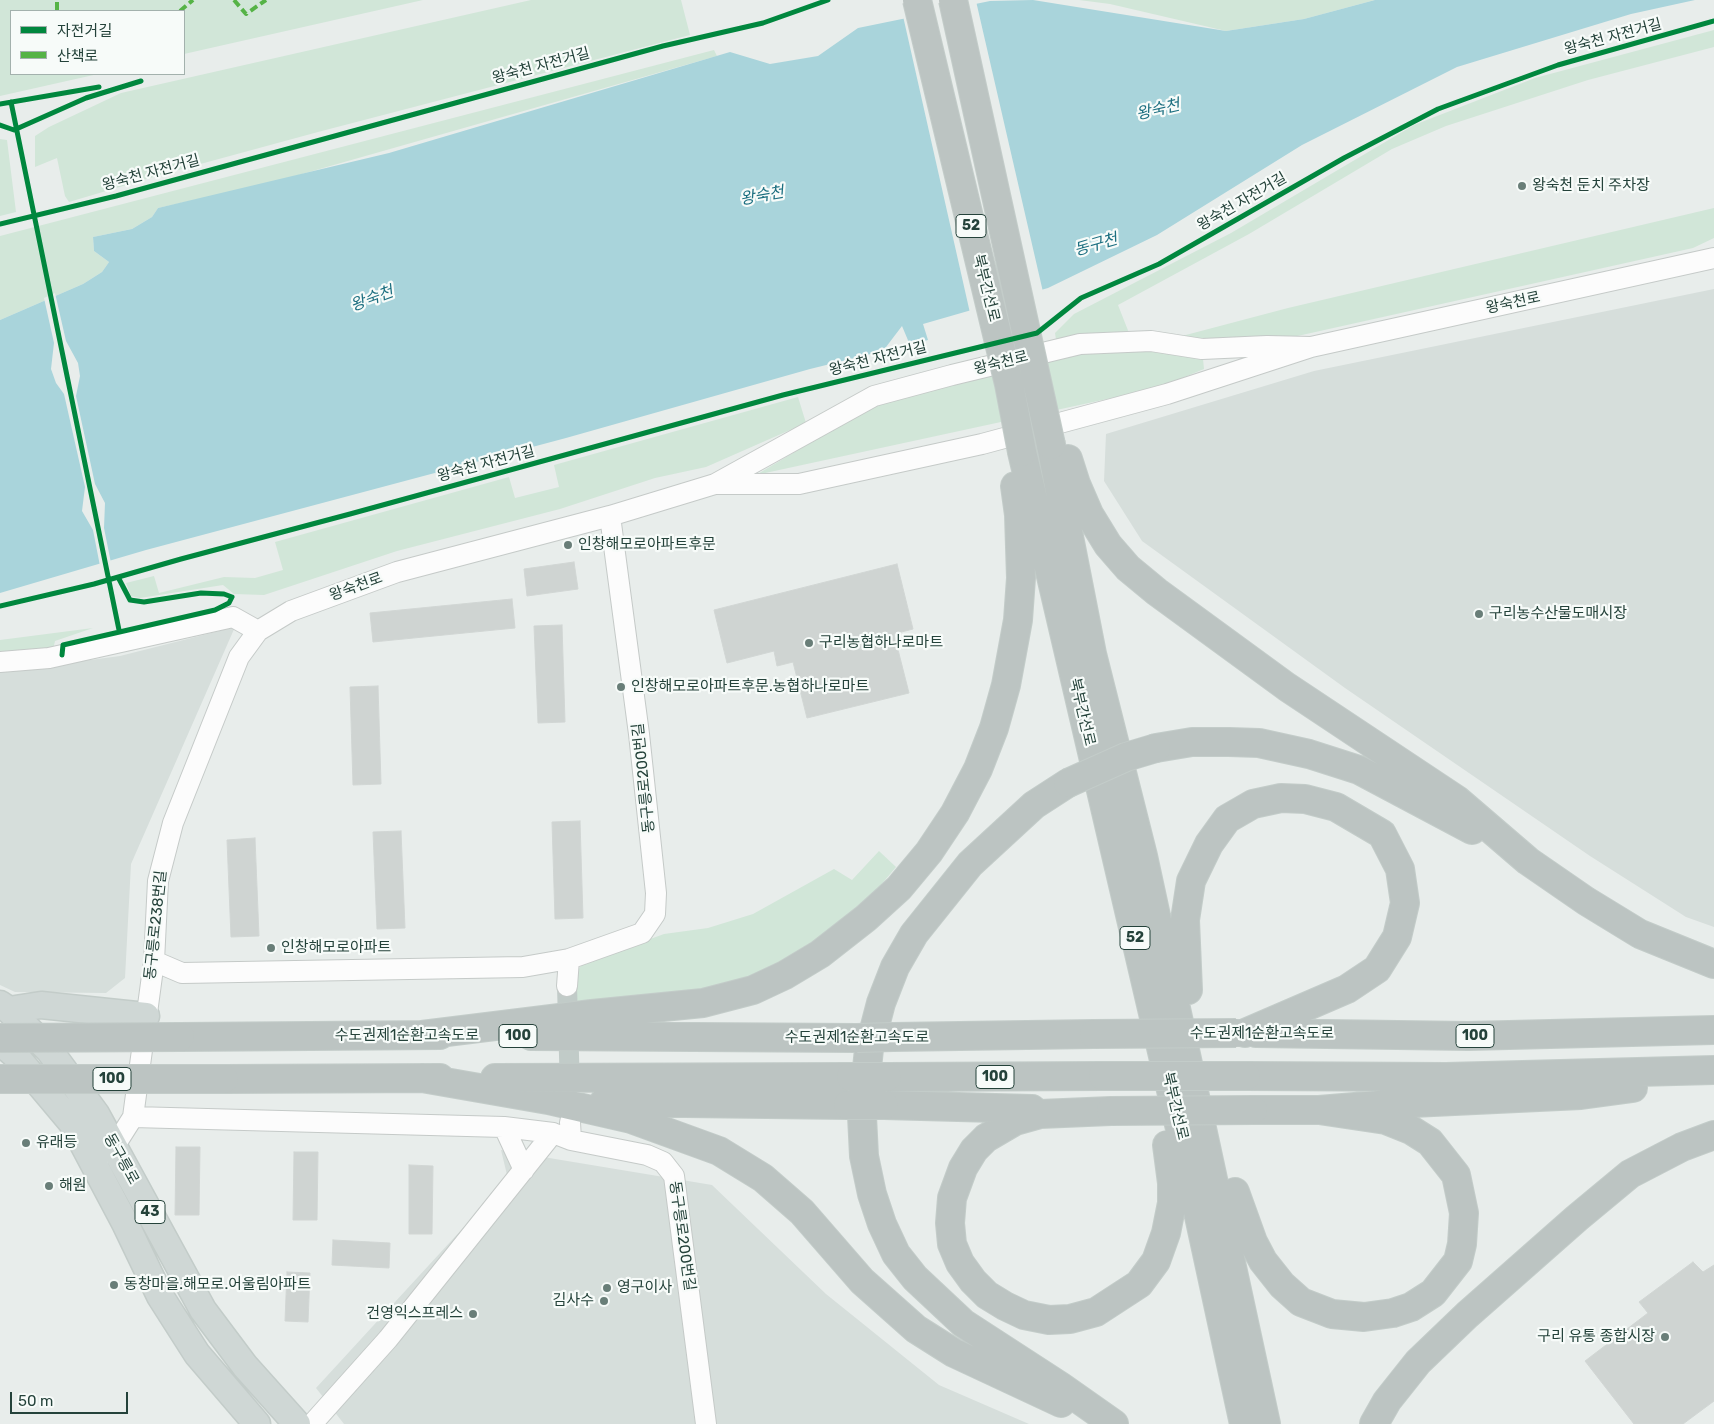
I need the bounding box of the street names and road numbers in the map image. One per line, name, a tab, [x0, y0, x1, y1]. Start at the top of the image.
street label: 왕숙천 자전거길	[1562, 15, 1664, 59]
street label: 왕숙천 자전거길	[490, 44, 592, 88]
street label: 왕숙천 자전거길	[100, 151, 202, 195]
street label: 왕숙천 자전거길	[1194, 169, 1290, 235]
road number: 52	[956, 215, 986, 238]
street label: 북부간선로	[969, 252, 1003, 324]
street label: 왕숙천로	[1484, 288, 1542, 318]
street label: 왕숙천 자전거길	[827, 338, 929, 380]
street label: 왕숙천로	[972, 348, 1030, 378]
street label: 왕숙천 자전거길	[435, 442, 537, 486]
street label: 왕숙천로	[327, 569, 385, 605]
street label: 북부간선로	[1065, 676, 1099, 748]
street label: 동구릉로200번길	[629, 722, 659, 834]
street label: 동구릉로238번길	[141, 869, 171, 981]
road number: 52	[1120, 926, 1150, 950]
road number: 100	[499, 1024, 537, 1048]
road number: 100	[1456, 1024, 1494, 1048]
street label: 수도권제1순환고속도로	[1190, 1025, 1334, 1043]
street label: 수도권제1순환고속도로	[335, 1027, 479, 1045]
street label: 수도권제1순환고속도로	[785, 1029, 929, 1047]
road number: 100	[976, 1066, 1014, 1088]
road number: 100	[93, 1068, 131, 1090]
street label: 북부간선로	[1158, 1070, 1192, 1142]
street label: 동구릉로	[100, 1130, 142, 1188]
street label: 동구릉로200번길	[665, 1180, 699, 1292]
road number: 43	[135, 1200, 165, 1224]

